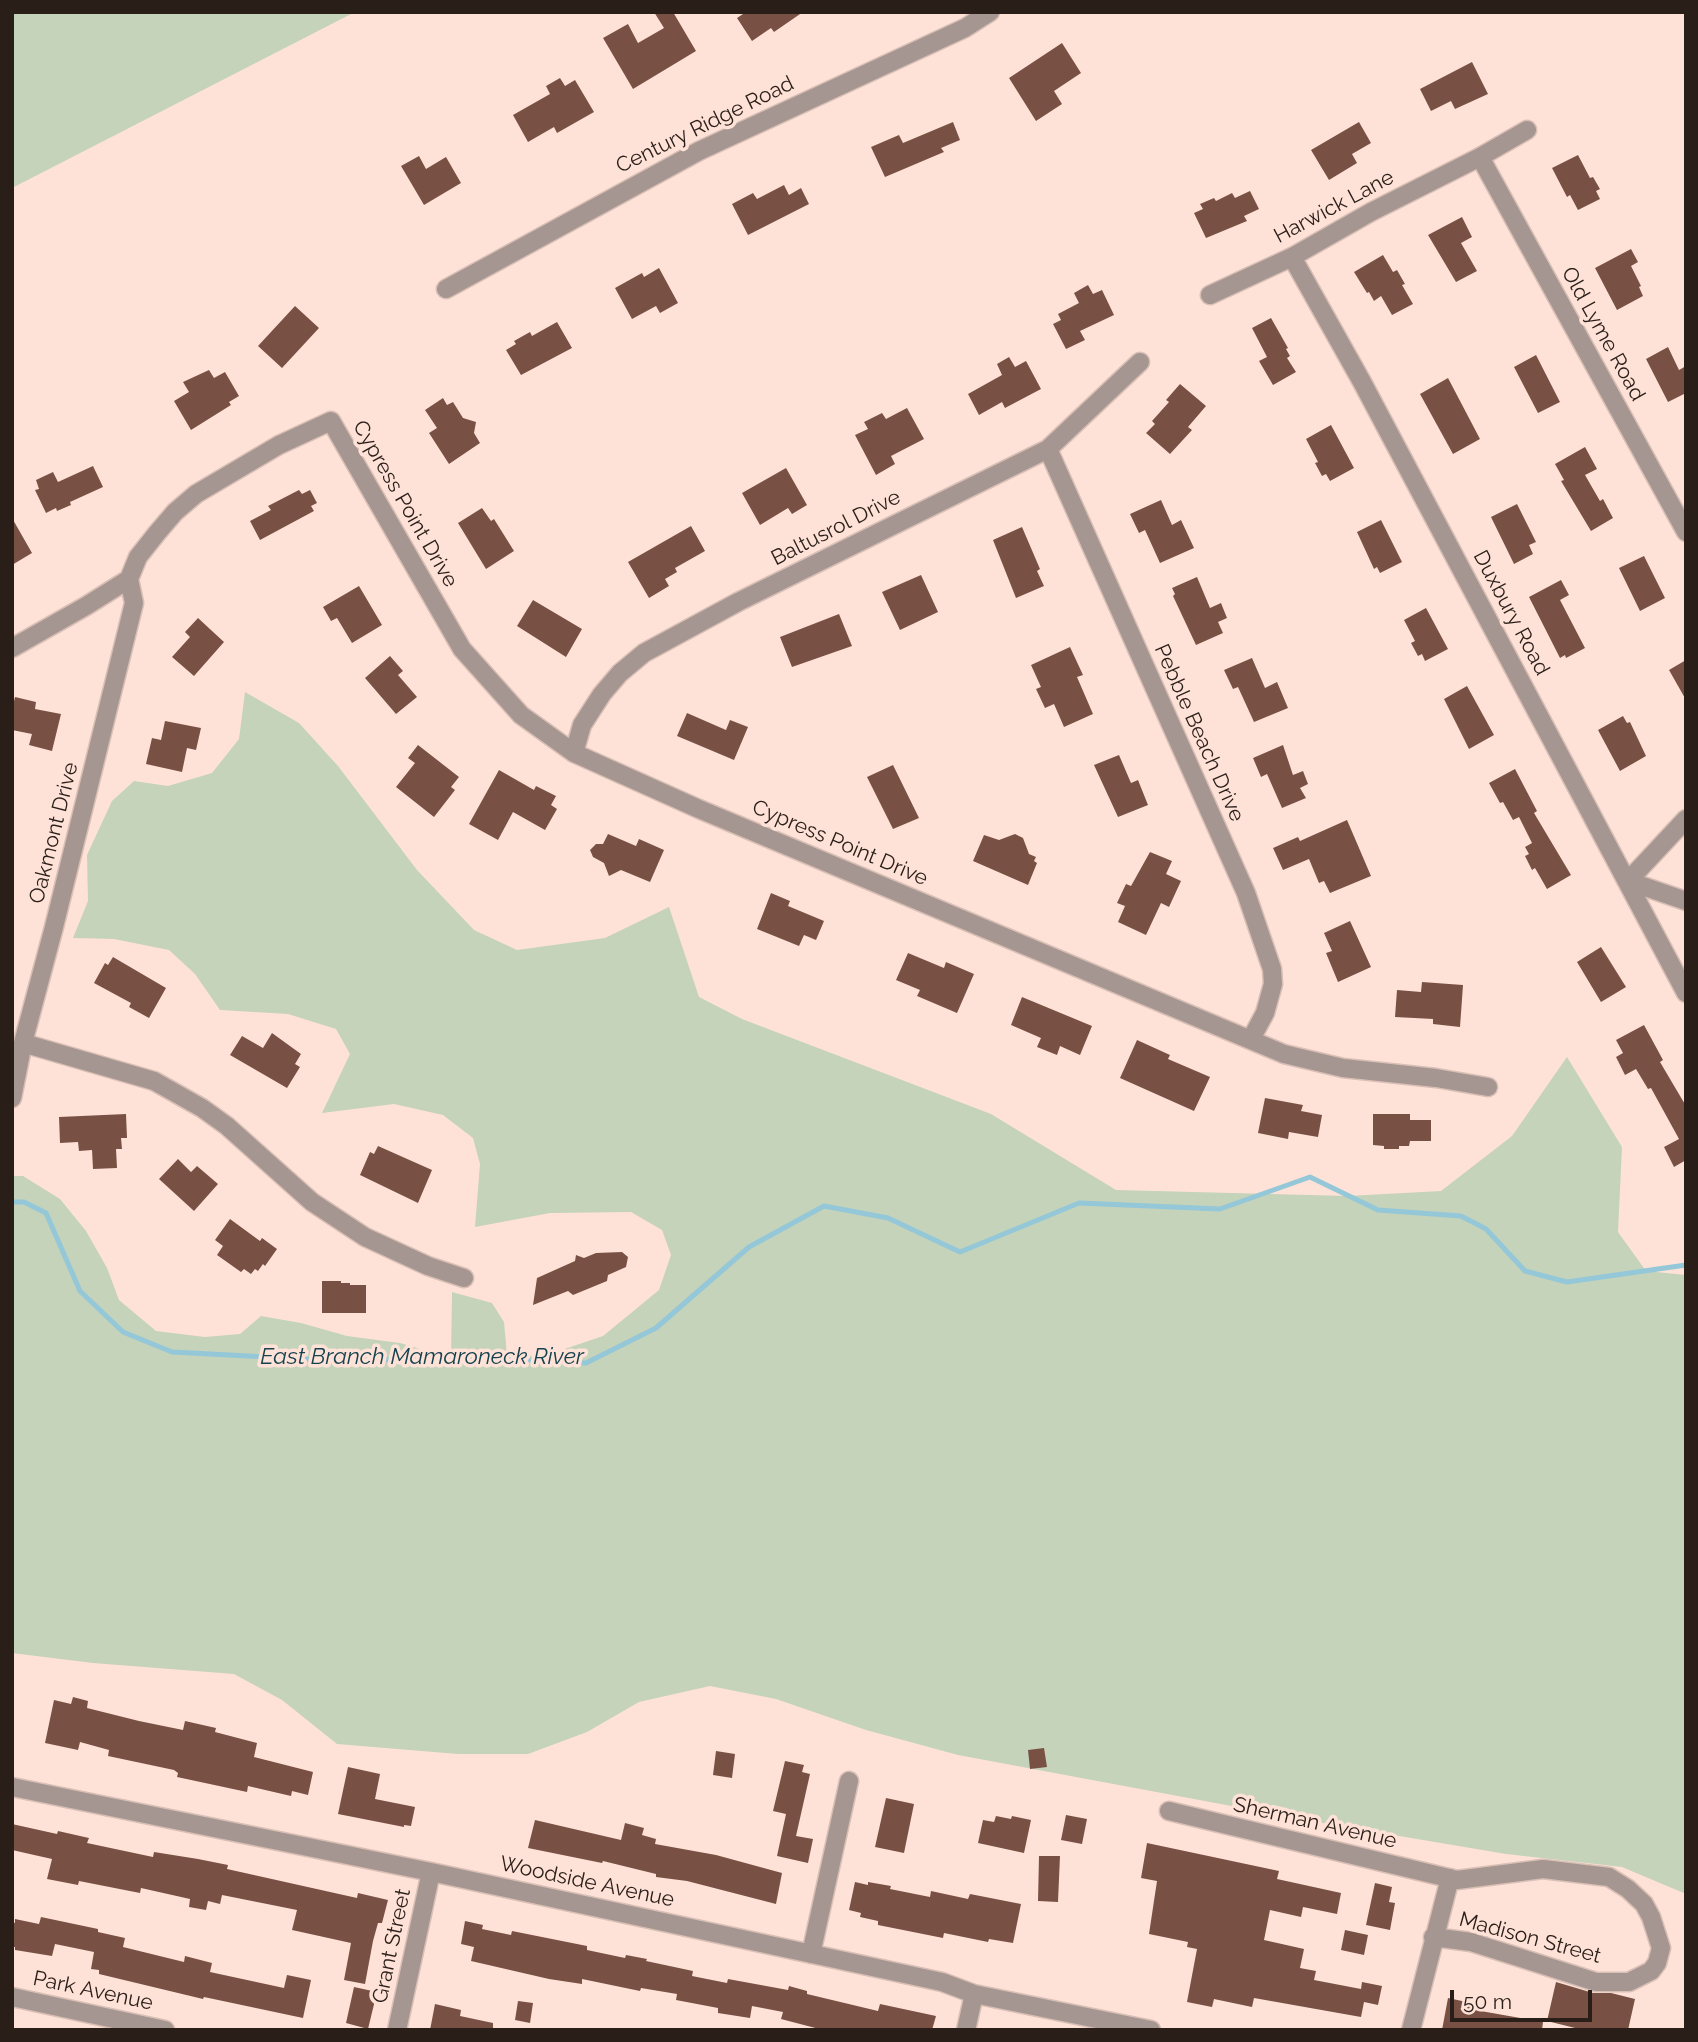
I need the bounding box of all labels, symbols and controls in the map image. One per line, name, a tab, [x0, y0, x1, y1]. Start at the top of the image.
street label: Century Ridge Road	[612, 71, 798, 179]
street label: Harwick Lane	[1270, 165, 1398, 249]
street label: Old Lyme Road	[1556, 263, 1650, 405]
street label: Cypress Point Drive	[347, 416, 463, 592]
street label: Baltusrol Drive	[767, 485, 905, 571]
street label: Duxbury Road	[1467, 546, 1555, 680]
street label: Pebble Beach Drive	[1149, 640, 1249, 826]
street label: Oakmont Drive	[24, 760, 84, 906]
street label: Cypress Point Drive	[748, 795, 932, 891]
water label: East Branch Mamaroneck River	[260, 1343, 584, 1371]
street label: Sherman Avenue	[1231, 1792, 1399, 1854]
street label: Woodside Avenue	[497, 1851, 677, 1913]
street label: Grant Street	[368, 1886, 416, 2006]
street label: Madison Street	[1456, 1907, 1604, 1969]
street label: Park Avenue	[31, 1966, 155, 2016]
scale bar	[1453, 1976, 1595, 2020]
text: 50 m	[1463, 1989, 1512, 2014]

